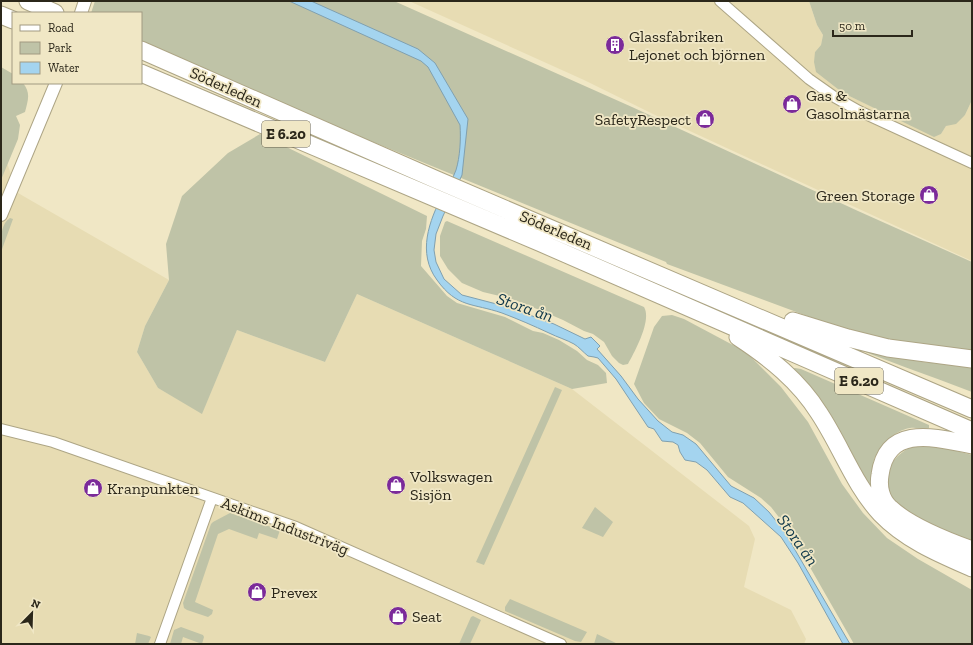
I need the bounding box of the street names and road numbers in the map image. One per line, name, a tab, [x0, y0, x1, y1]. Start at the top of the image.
street label: Söderleden	[187, 63, 266, 112]
road number: E 6.20	[262, 121, 310, 147]
street label: Söderleden	[517, 206, 596, 254]
road number: E 6.20	[835, 368, 883, 394]
street label: Askims Industriväg	[218, 493, 352, 559]

